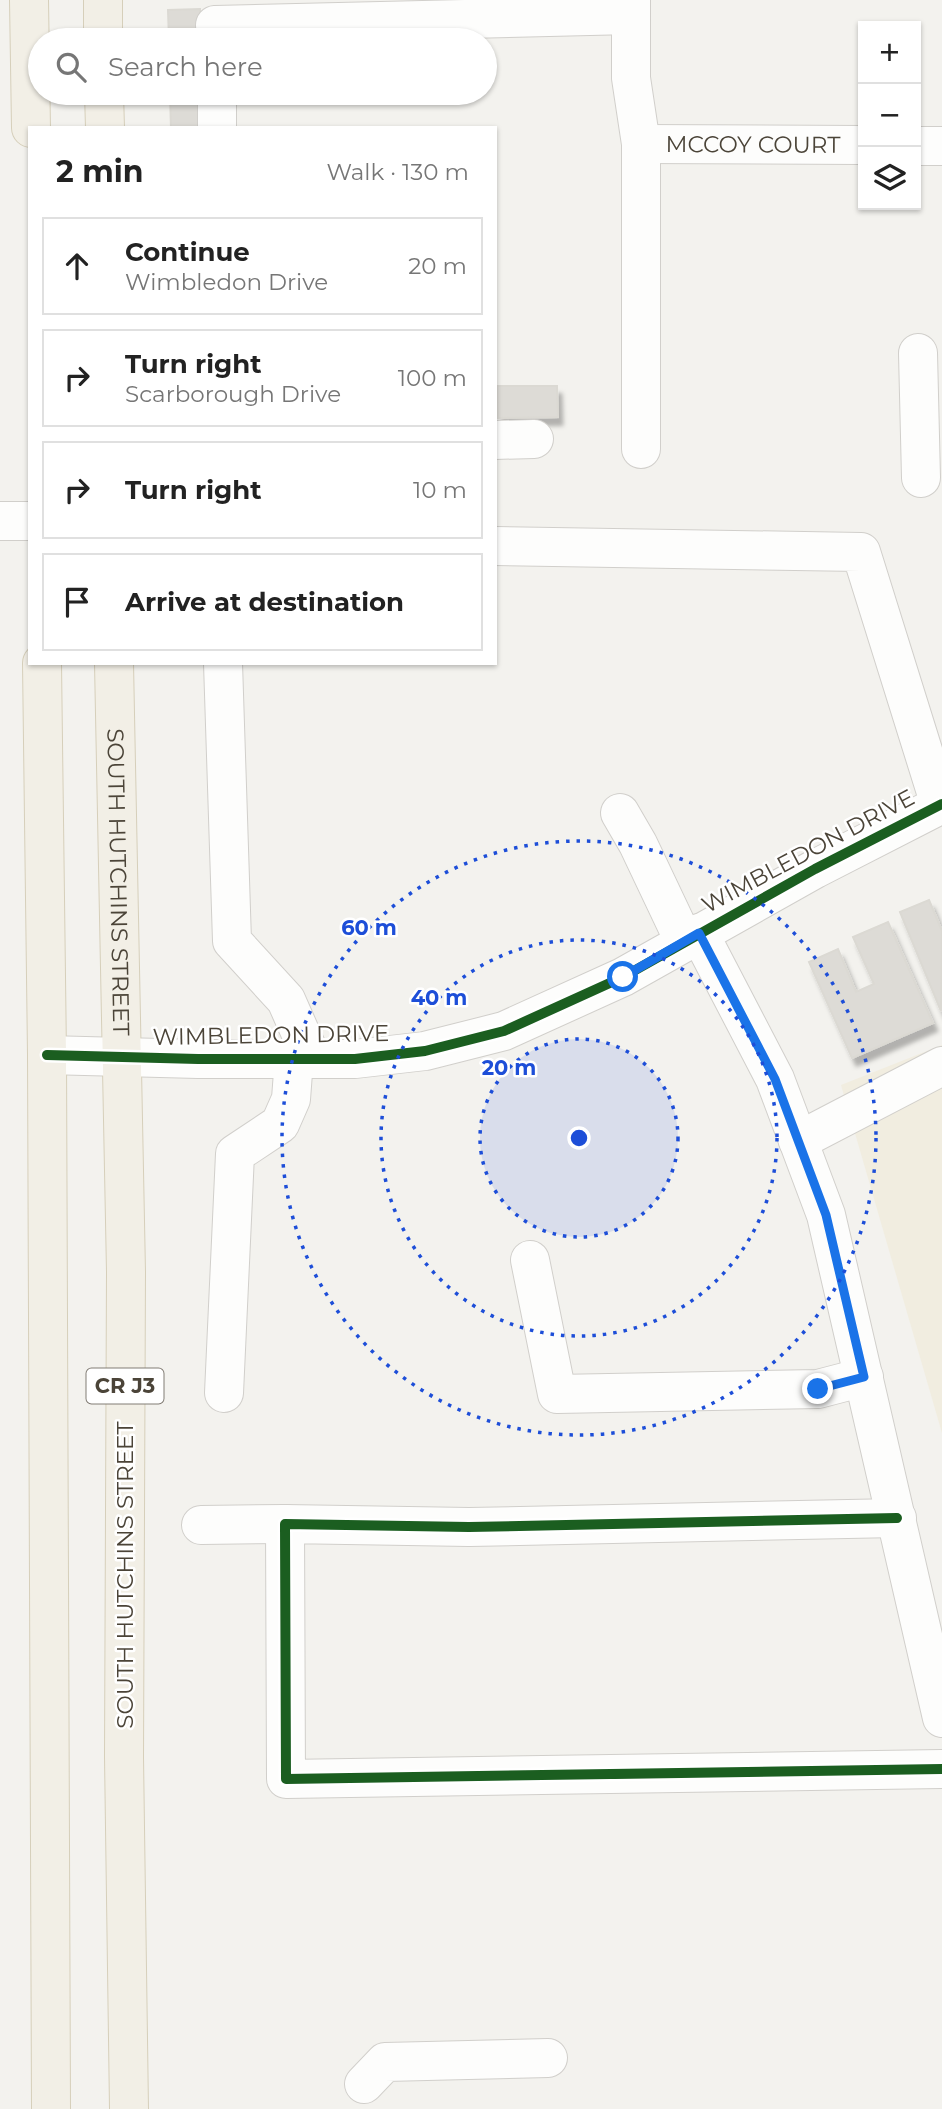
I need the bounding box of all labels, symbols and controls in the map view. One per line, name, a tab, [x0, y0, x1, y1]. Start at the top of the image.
map controls	[858, 21, 921, 210]
button: +	[858, 21, 921, 84]
search box	[28, 28, 497, 105]
icon: search	[52, 48, 90, 86]
text: Search here	[108, 51, 263, 83]
button: −	[858, 84, 921, 147]
street label: MCCOY COURT	[665, 130, 841, 159]
button: layers	[858, 147, 921, 210]
text: 2 min	[56, 153, 143, 190]
text: Walk · 130 m	[326, 158, 469, 186]
text: Continue	[125, 236, 250, 268]
icon: ahead	[58, 247, 96, 285]
text: 20 m	[408, 252, 467, 280]
text: Wimbledon Drive	[125, 268, 328, 296]
text: Turn right	[125, 348, 261, 380]
icon: right	[58, 359, 96, 397]
text: 100 m	[398, 364, 467, 392]
text: Scarborough Drive	[125, 380, 341, 408]
icon: right	[58, 471, 96, 509]
text: Turn right	[125, 474, 261, 506]
text: 10 m	[413, 476, 467, 504]
icon: arrive	[58, 583, 96, 621]
text: Arrive at destination	[125, 586, 404, 618]
street label: SOUTH HUTCHINS STREET	[101, 728, 135, 1037]
street label: WIMBLEDON DRIVE	[697, 783, 919, 919]
text: 60 m	[341, 915, 397, 940]
route start	[607, 961, 638, 992]
text: 40 m	[411, 985, 467, 1010]
street label: WIMBLEDON DRIVE	[152, 1019, 390, 1051]
text: 20 m	[482, 1055, 536, 1080]
centre of rings	[567, 1126, 591, 1150]
road number: CR J3	[86, 1368, 164, 1404]
route end	[802, 1373, 833, 1404]
street label: SOUTH HUTCHINS STREET	[111, 1421, 139, 1729]

